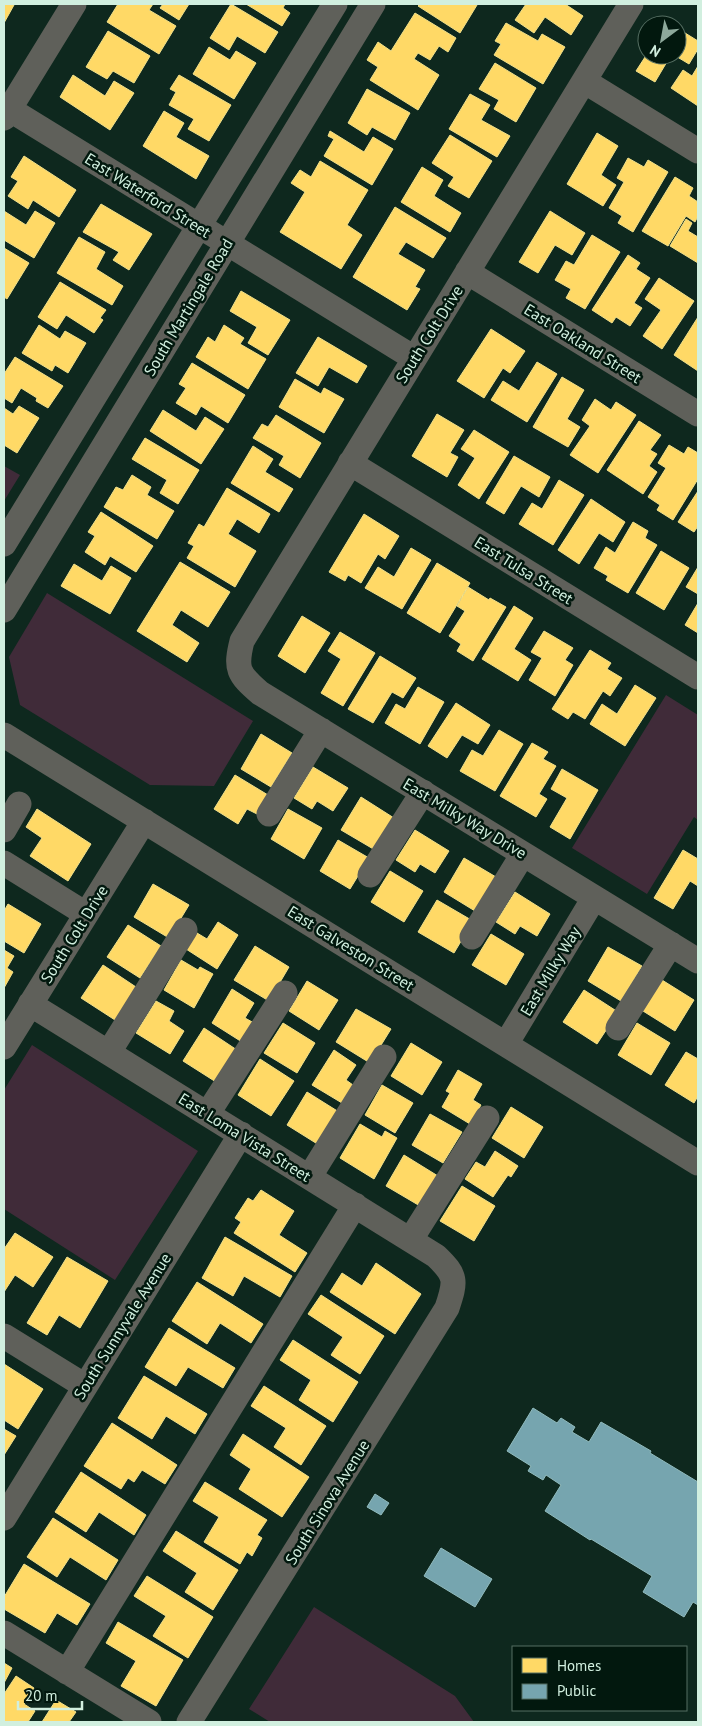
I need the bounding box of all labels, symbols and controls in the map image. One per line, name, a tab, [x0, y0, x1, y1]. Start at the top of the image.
north arrow	[637, 15, 687, 65]
text: N	[646, 41, 664, 61]
street label: East Waterford Street	[81, 148, 215, 242]
street label: South Martingale Road	[139, 235, 237, 379]
street label: South Colt Drive	[391, 281, 467, 387]
street label: East Oakland Street	[521, 299, 646, 387]
street label: East Tulsa Street	[471, 532, 578, 609]
street label: East Milky Way Drive	[400, 773, 530, 863]
street label: South Colt Drive	[36, 881, 112, 987]
street label: East Galveston Street	[284, 901, 418, 995]
street label: East Milky Way	[515, 922, 585, 1019]
street label: East Loma Vista Street	[175, 1088, 315, 1186]
street label: South Sunnyvale Avenue	[69, 1249, 175, 1403]
street label: South Sinova Avenue	[281, 1436, 373, 1568]
legend	[512, 1646, 687, 1711]
text: Homes	[557, 1656, 601, 1675]
scale bar	[18, 1678, 81, 1710]
text: Public	[557, 1681, 596, 1700]
text: 20 m	[25, 1686, 58, 1705]

